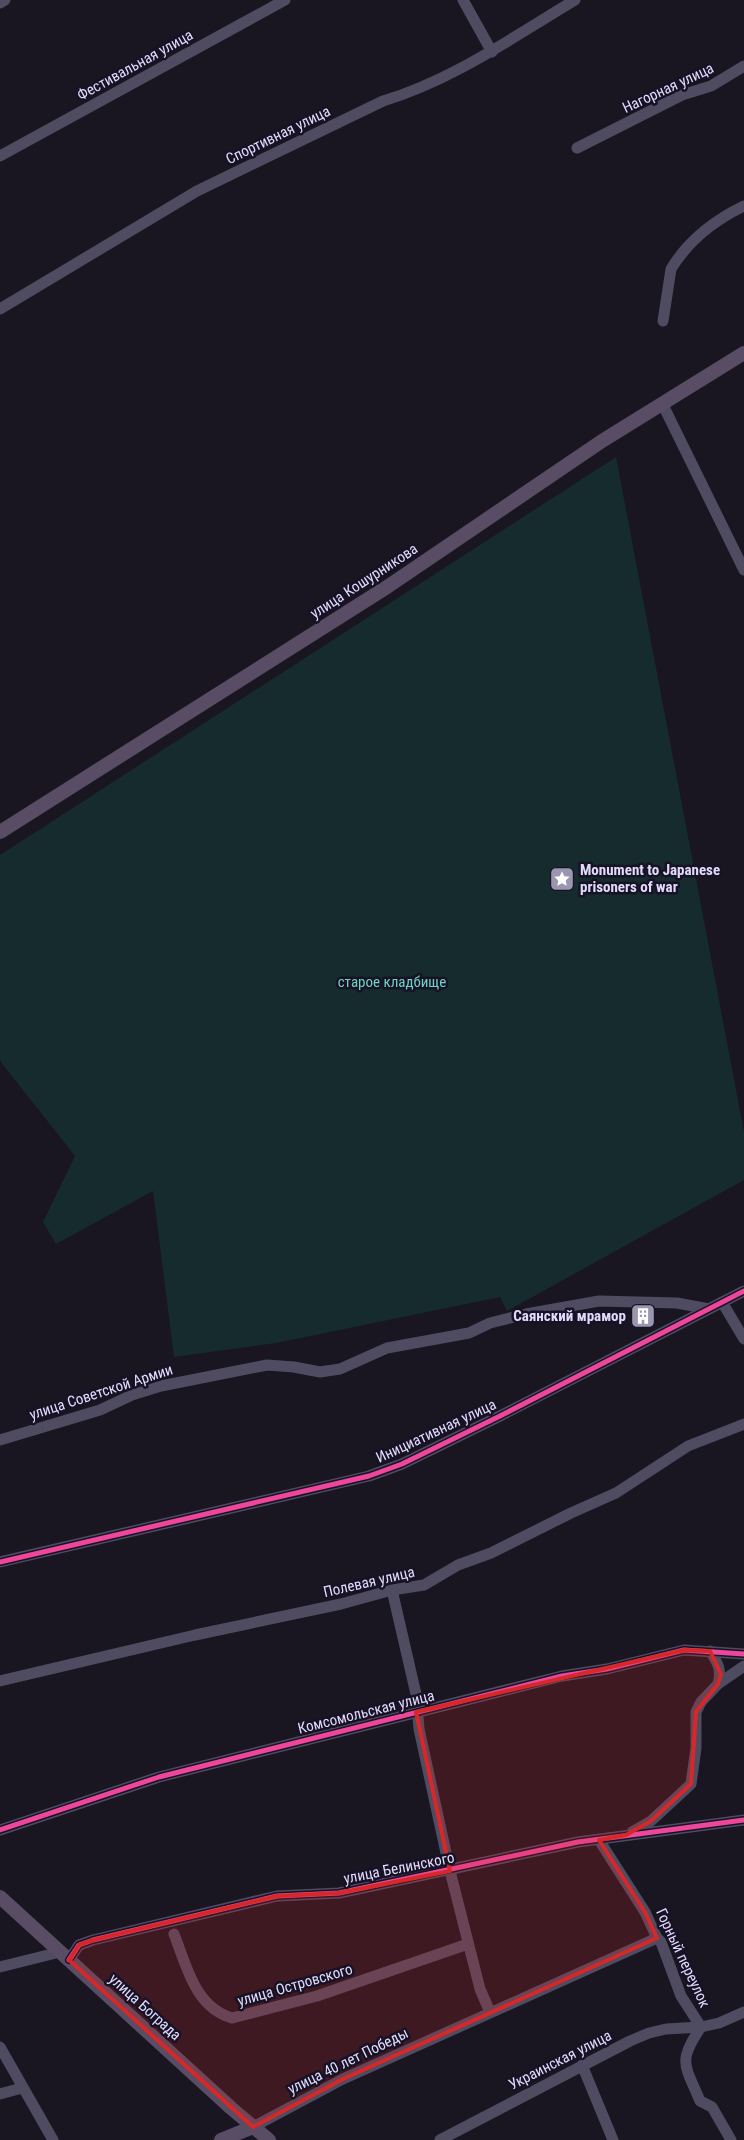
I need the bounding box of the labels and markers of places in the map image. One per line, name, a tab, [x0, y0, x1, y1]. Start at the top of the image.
place label: Monument to Japanese prisoners of war	[580, 861, 720, 896]
place icon: Monument to Japanese prisoners of war	[549, 866, 575, 892]
building icon: Саянский мрамор	[630, 1303, 656, 1329]
place label: Саянский мрамор	[513, 1307, 626, 1325]

